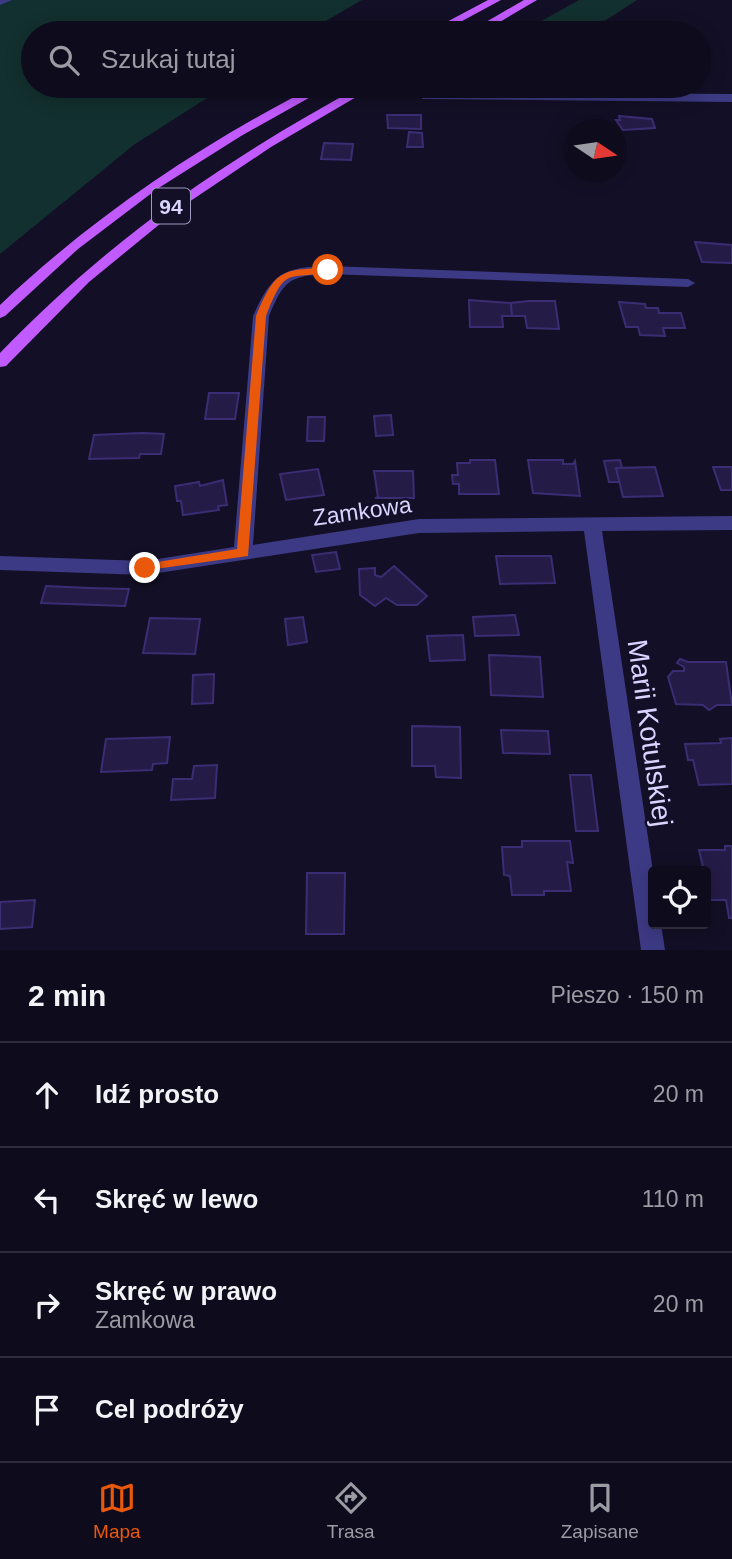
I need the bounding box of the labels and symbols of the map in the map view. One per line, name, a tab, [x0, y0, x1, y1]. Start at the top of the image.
north arrow	[564, 119, 627, 182]
road number: 94	[152, 188, 190, 224]
route start	[312, 254, 343, 285]
street label: Zamkowa	[311, 491, 413, 531]
route end	[129, 552, 160, 583]
street label: Marii Kotulskiej	[622, 638, 678, 828]

